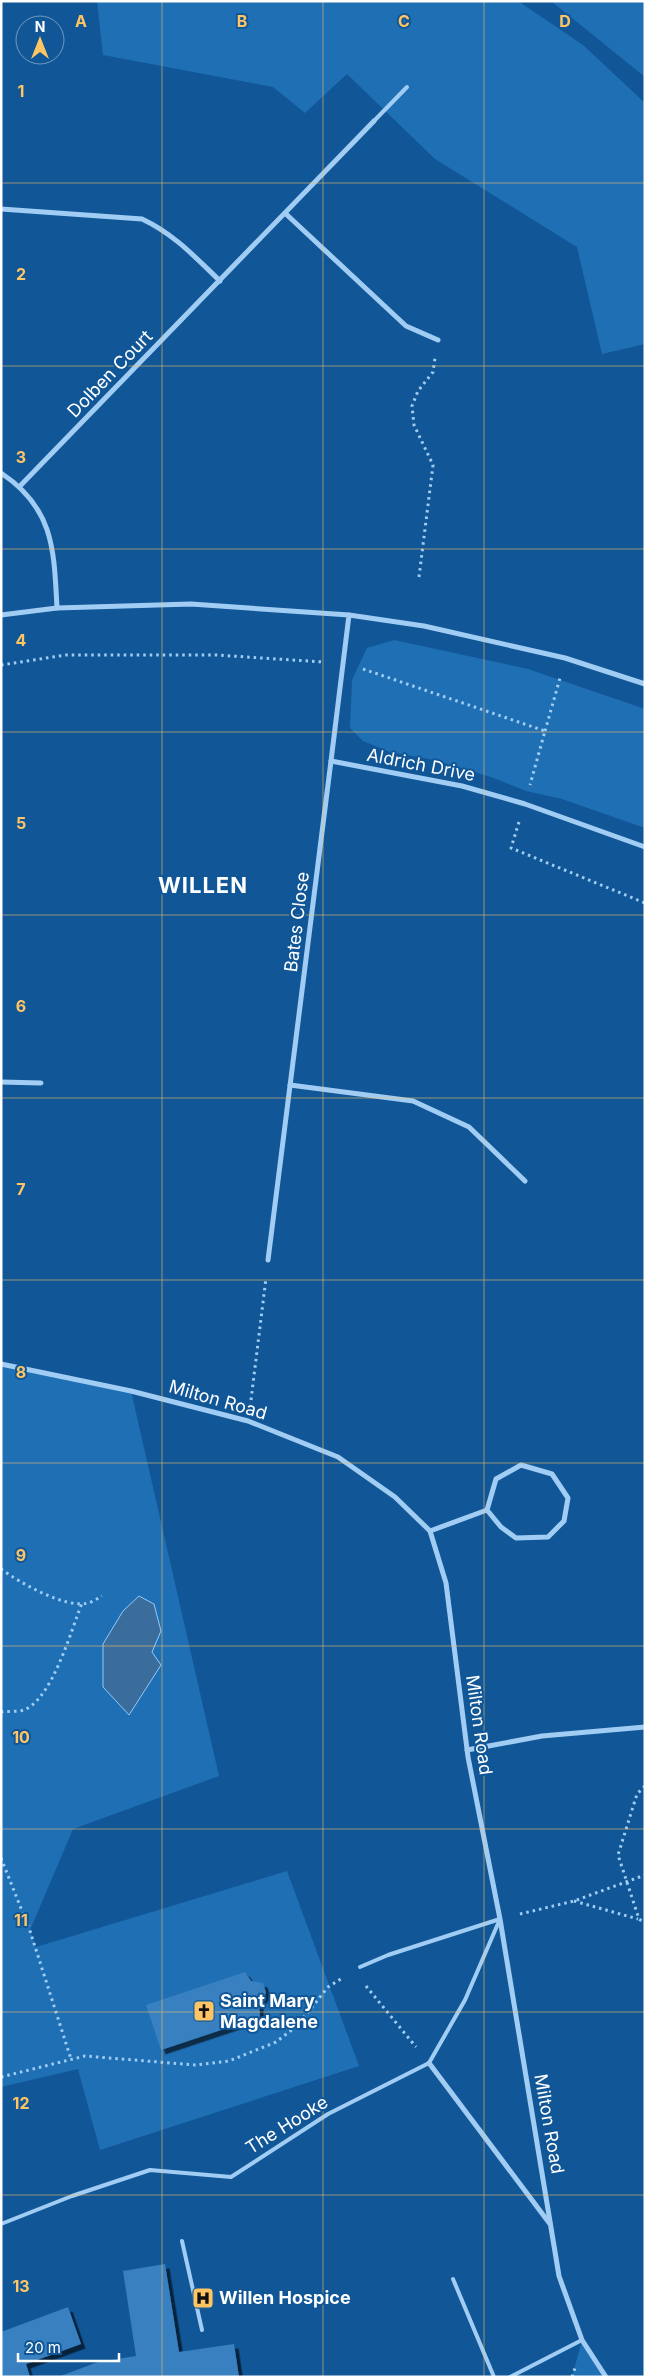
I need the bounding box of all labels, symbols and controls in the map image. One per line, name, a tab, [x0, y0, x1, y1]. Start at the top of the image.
text: A	[75, 11, 87, 31]
text: B	[237, 11, 247, 31]
text: C	[398, 11, 410, 31]
text: D	[559, 11, 571, 31]
north arrow	[15, 15, 65, 65]
text: N	[35, 18, 45, 35]
text: 1	[18, 81, 24, 101]
text: 2	[16, 264, 26, 284]
street label: Dolben Court	[63, 326, 156, 422]
text: 3	[16, 447, 26, 467]
text: 4	[16, 630, 27, 650]
street label: Aldrich Drive	[365, 744, 477, 785]
text: 5	[16, 813, 26, 833]
street label: Bates Close	[280, 871, 313, 973]
district label: WILLEN	[158, 872, 248, 898]
text: 6	[16, 996, 26, 1016]
text: 7	[16, 1179, 26, 1199]
text: 8	[16, 1362, 26, 1382]
street label: Milton Road	[167, 1376, 270, 1424]
text: 9	[16, 1545, 26, 1565]
street label: Milton Road	[462, 1674, 497, 1776]
text: 10	[12, 1727, 30, 1747]
text: 11	[14, 1910, 28, 1930]
place label: Saint Mary Magdalene	[220, 1990, 318, 2032]
church icon: Saint Mary Magdalene	[192, 1999, 216, 2023]
street label: Milton Road	[530, 2072, 569, 2175]
street label: The Hooke	[242, 2091, 332, 2158]
text: 12	[13, 2093, 29, 2113]
text: 13	[12, 2276, 30, 2296]
hospital icon: Willen Hospice	[191, 2286, 215, 2310]
place label: Willen Hospice	[219, 2287, 351, 2308]
scale bar	[18, 2330, 119, 2362]
text: 20 m	[25, 2338, 61, 2357]

